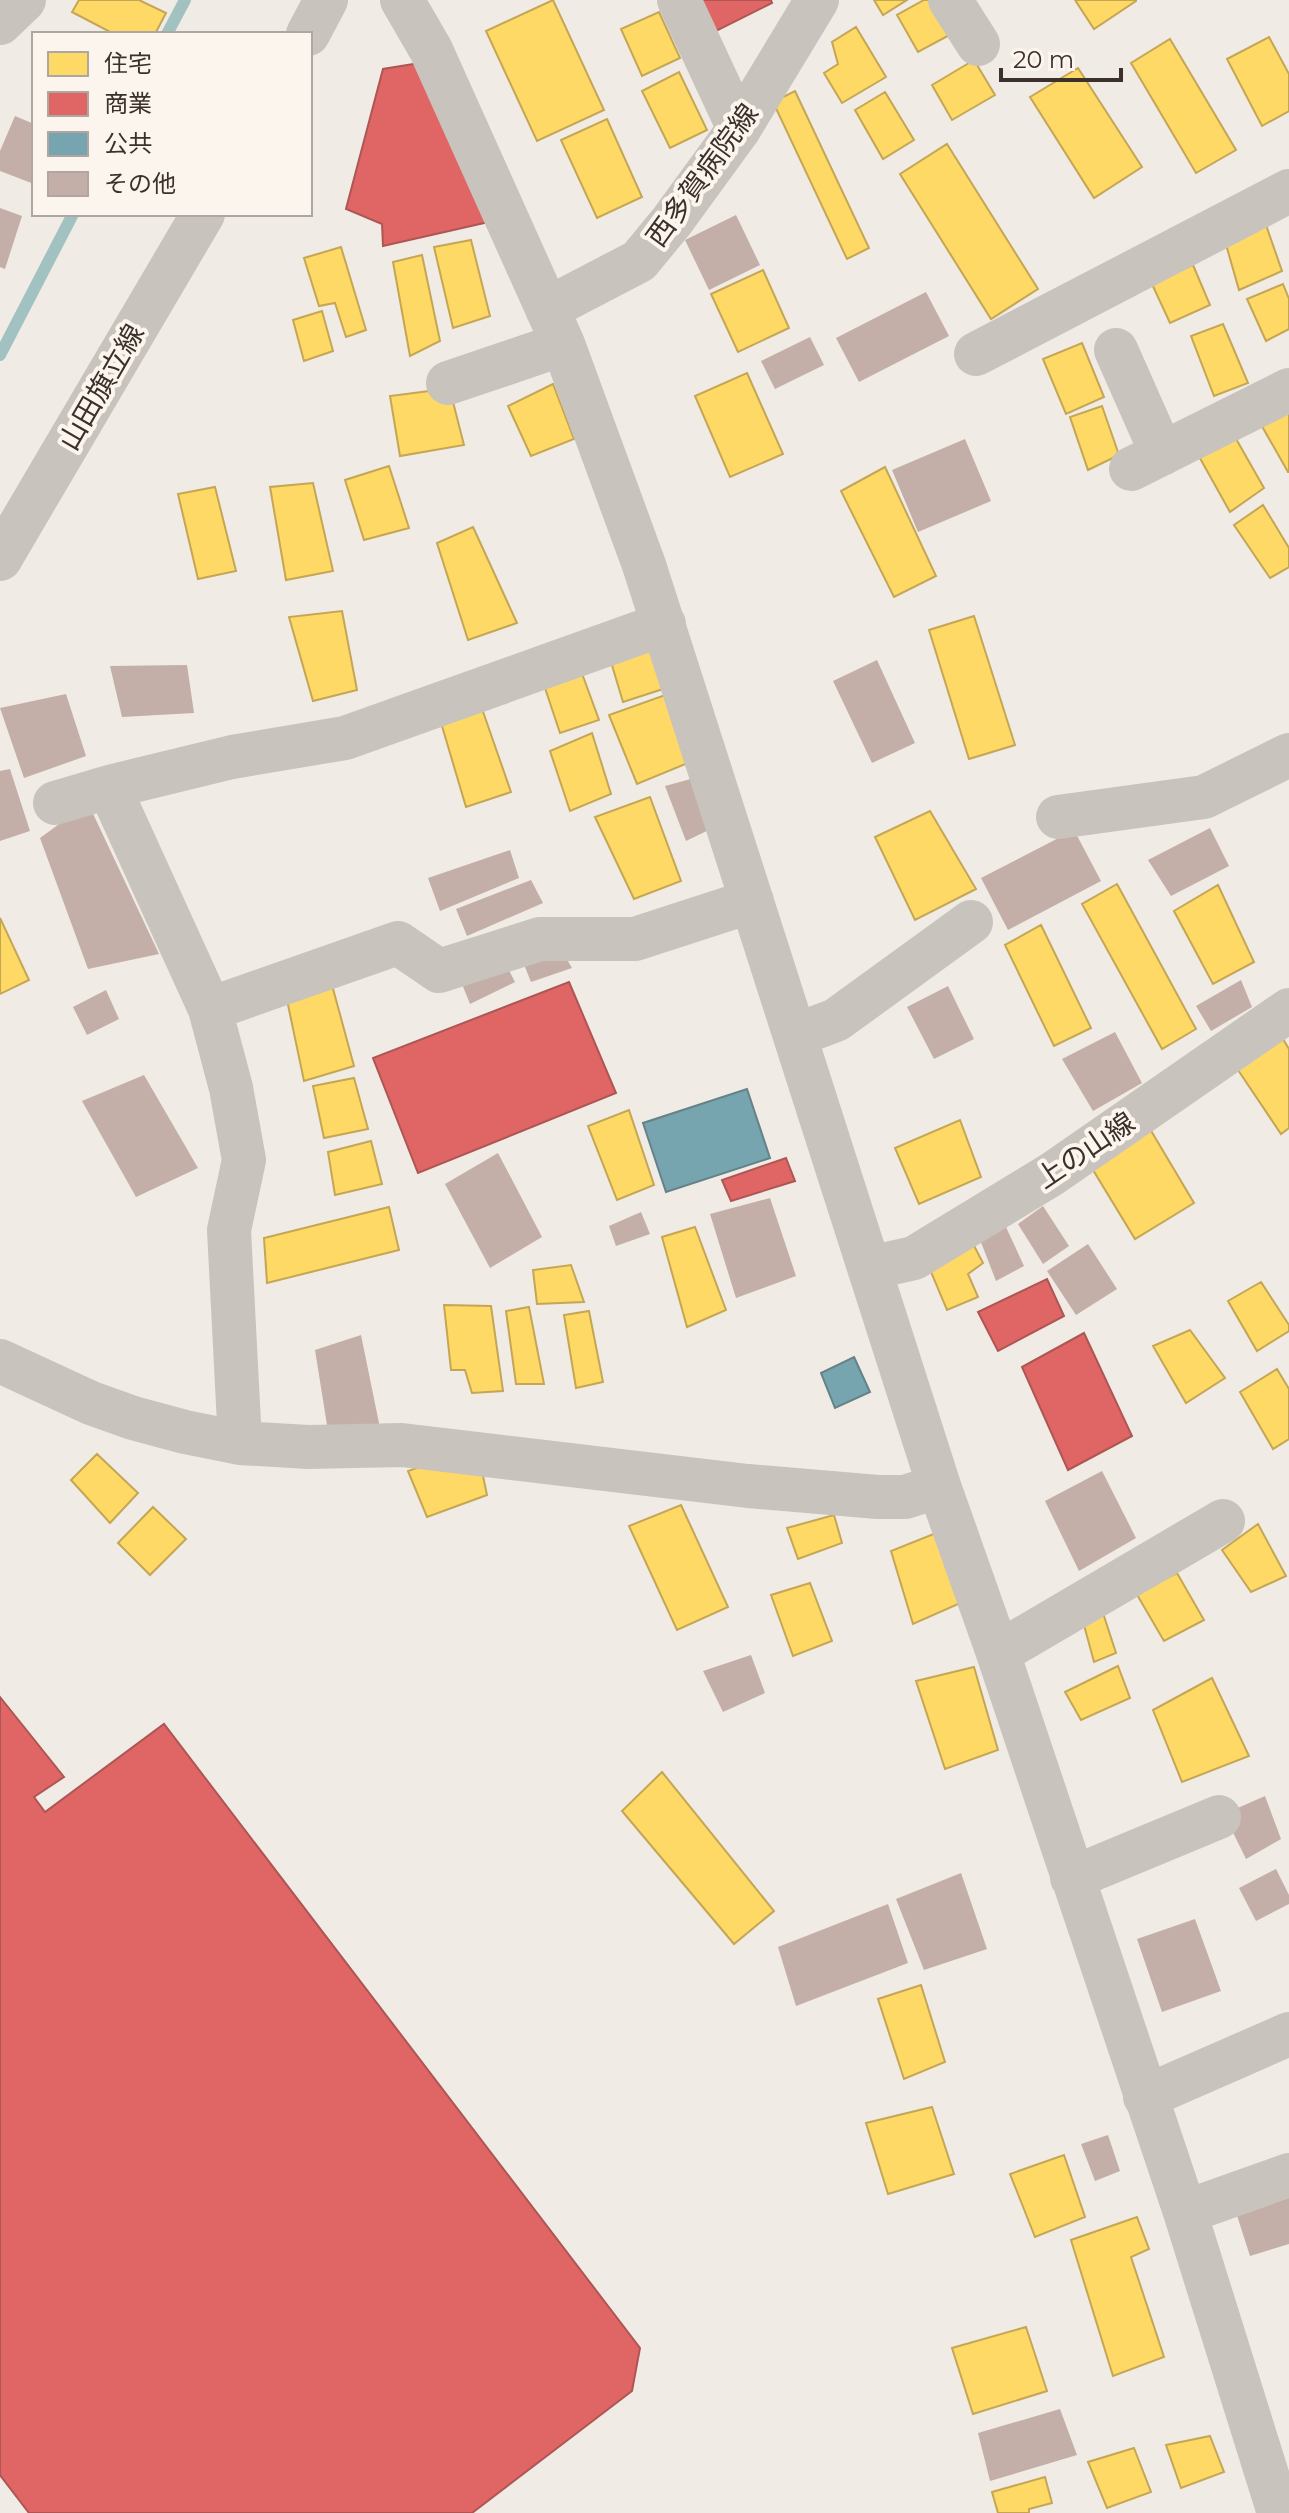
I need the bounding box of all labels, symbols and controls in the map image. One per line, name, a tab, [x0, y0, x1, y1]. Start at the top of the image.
legend	[32, 32, 312, 216]
scale bar	[1001, 32, 1121, 82]
text: 20 m	[1013, 45, 1074, 74]
text: 住宅	[104, 49, 152, 78]
text: 商業	[104, 89, 152, 118]
street label: 西多賀病院線	[639, 97, 765, 253]
text: 公共	[104, 129, 152, 158]
text: その他	[104, 169, 176, 198]
street label: 山田旗立線	[51, 318, 151, 456]
street label: 上の山線	[1029, 1105, 1141, 1195]

